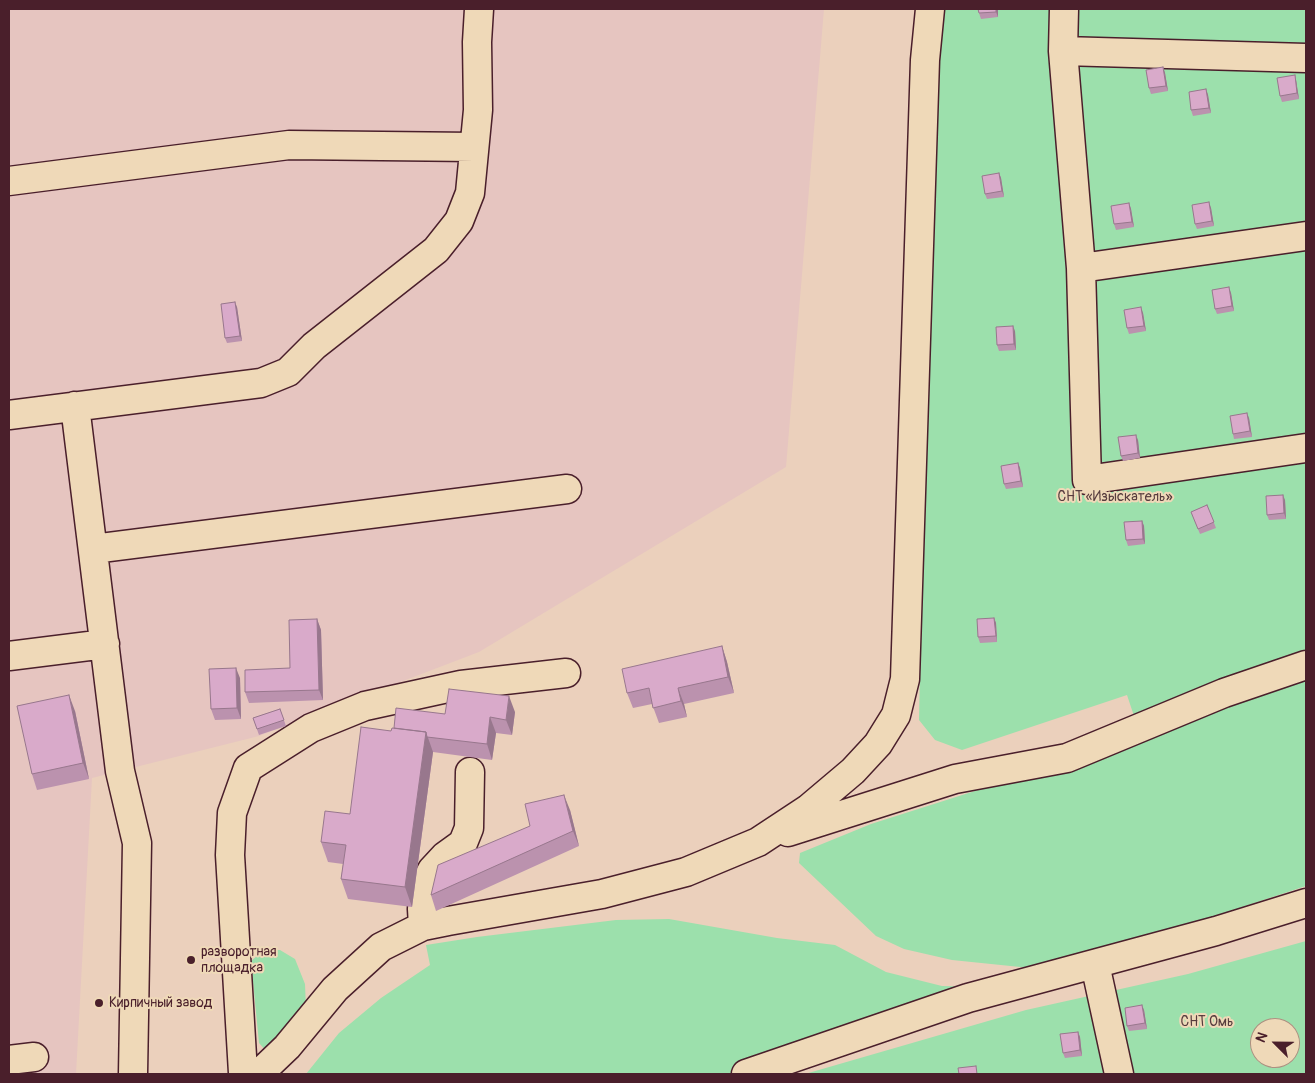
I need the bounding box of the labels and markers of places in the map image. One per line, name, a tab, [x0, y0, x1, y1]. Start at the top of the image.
place label: разворотная площадка	[201, 944, 276, 976]
marker: разворотная площадка	[185, 954, 197, 966]
place label: Кирпичный завод	[109, 995, 212, 1011]
marker: Кирпичный завод	[93, 997, 105, 1009]

